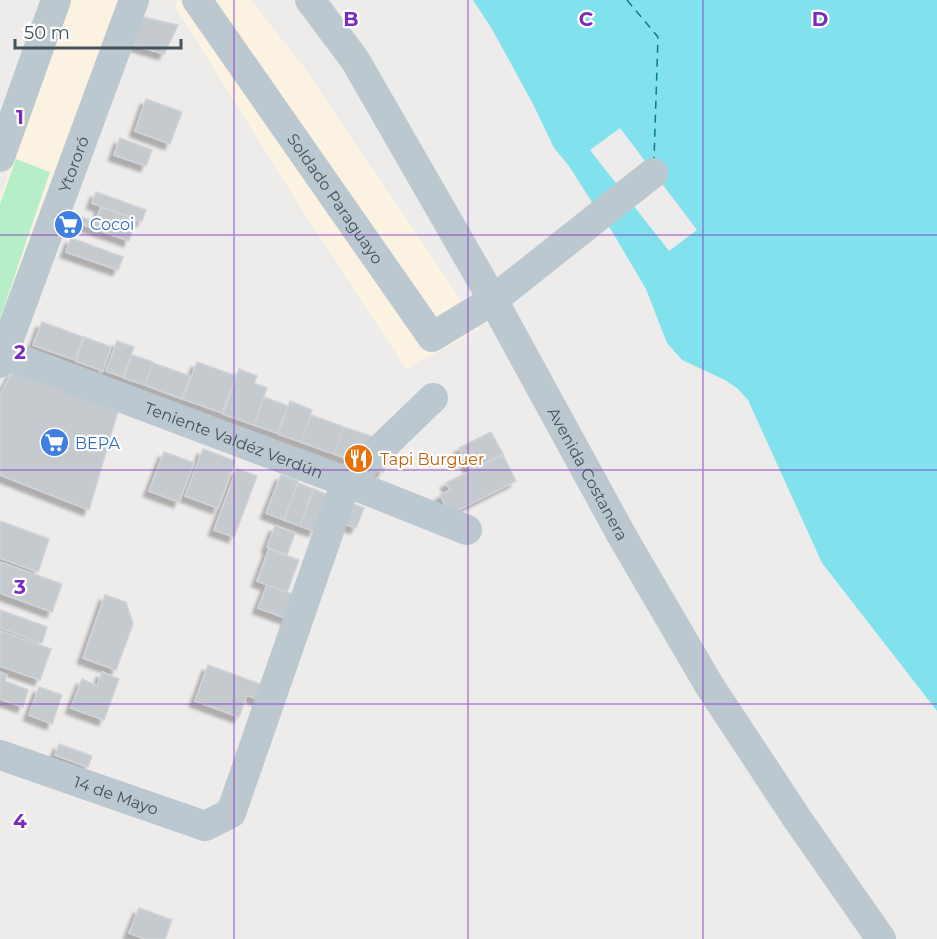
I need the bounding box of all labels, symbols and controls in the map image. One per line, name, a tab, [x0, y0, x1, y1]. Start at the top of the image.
text: B	[343, 7, 359, 31]
text: C	[579, 7, 594, 31]
text: D	[812, 7, 828, 31]
scale bar	[15, 12, 182, 50]
text: 50 m	[24, 22, 70, 44]
text: 1	[16, 105, 24, 129]
street label: Soldado Paraguayo	[283, 130, 387, 268]
street label: Ytororó	[55, 134, 93, 195]
supermarket icon: Cocoi	[53, 208, 85, 240]
place label: Cocoi	[90, 215, 134, 234]
text: 2	[14, 340, 26, 364]
street label: Teniente Valdéz Verdún	[142, 398, 326, 483]
street label: Avenida Costanera	[544, 404, 632, 544]
supermarket icon: BEPA	[38, 427, 70, 459]
place label: BEPA	[75, 434, 121, 453]
restaurant icon: Tapi Burguer	[343, 443, 375, 475]
place label: Tapi Burguer	[380, 450, 484, 469]
text: 3	[13, 575, 26, 599]
street label: 14 de Mayo	[71, 772, 161, 819]
text: 4	[13, 809, 27, 833]

